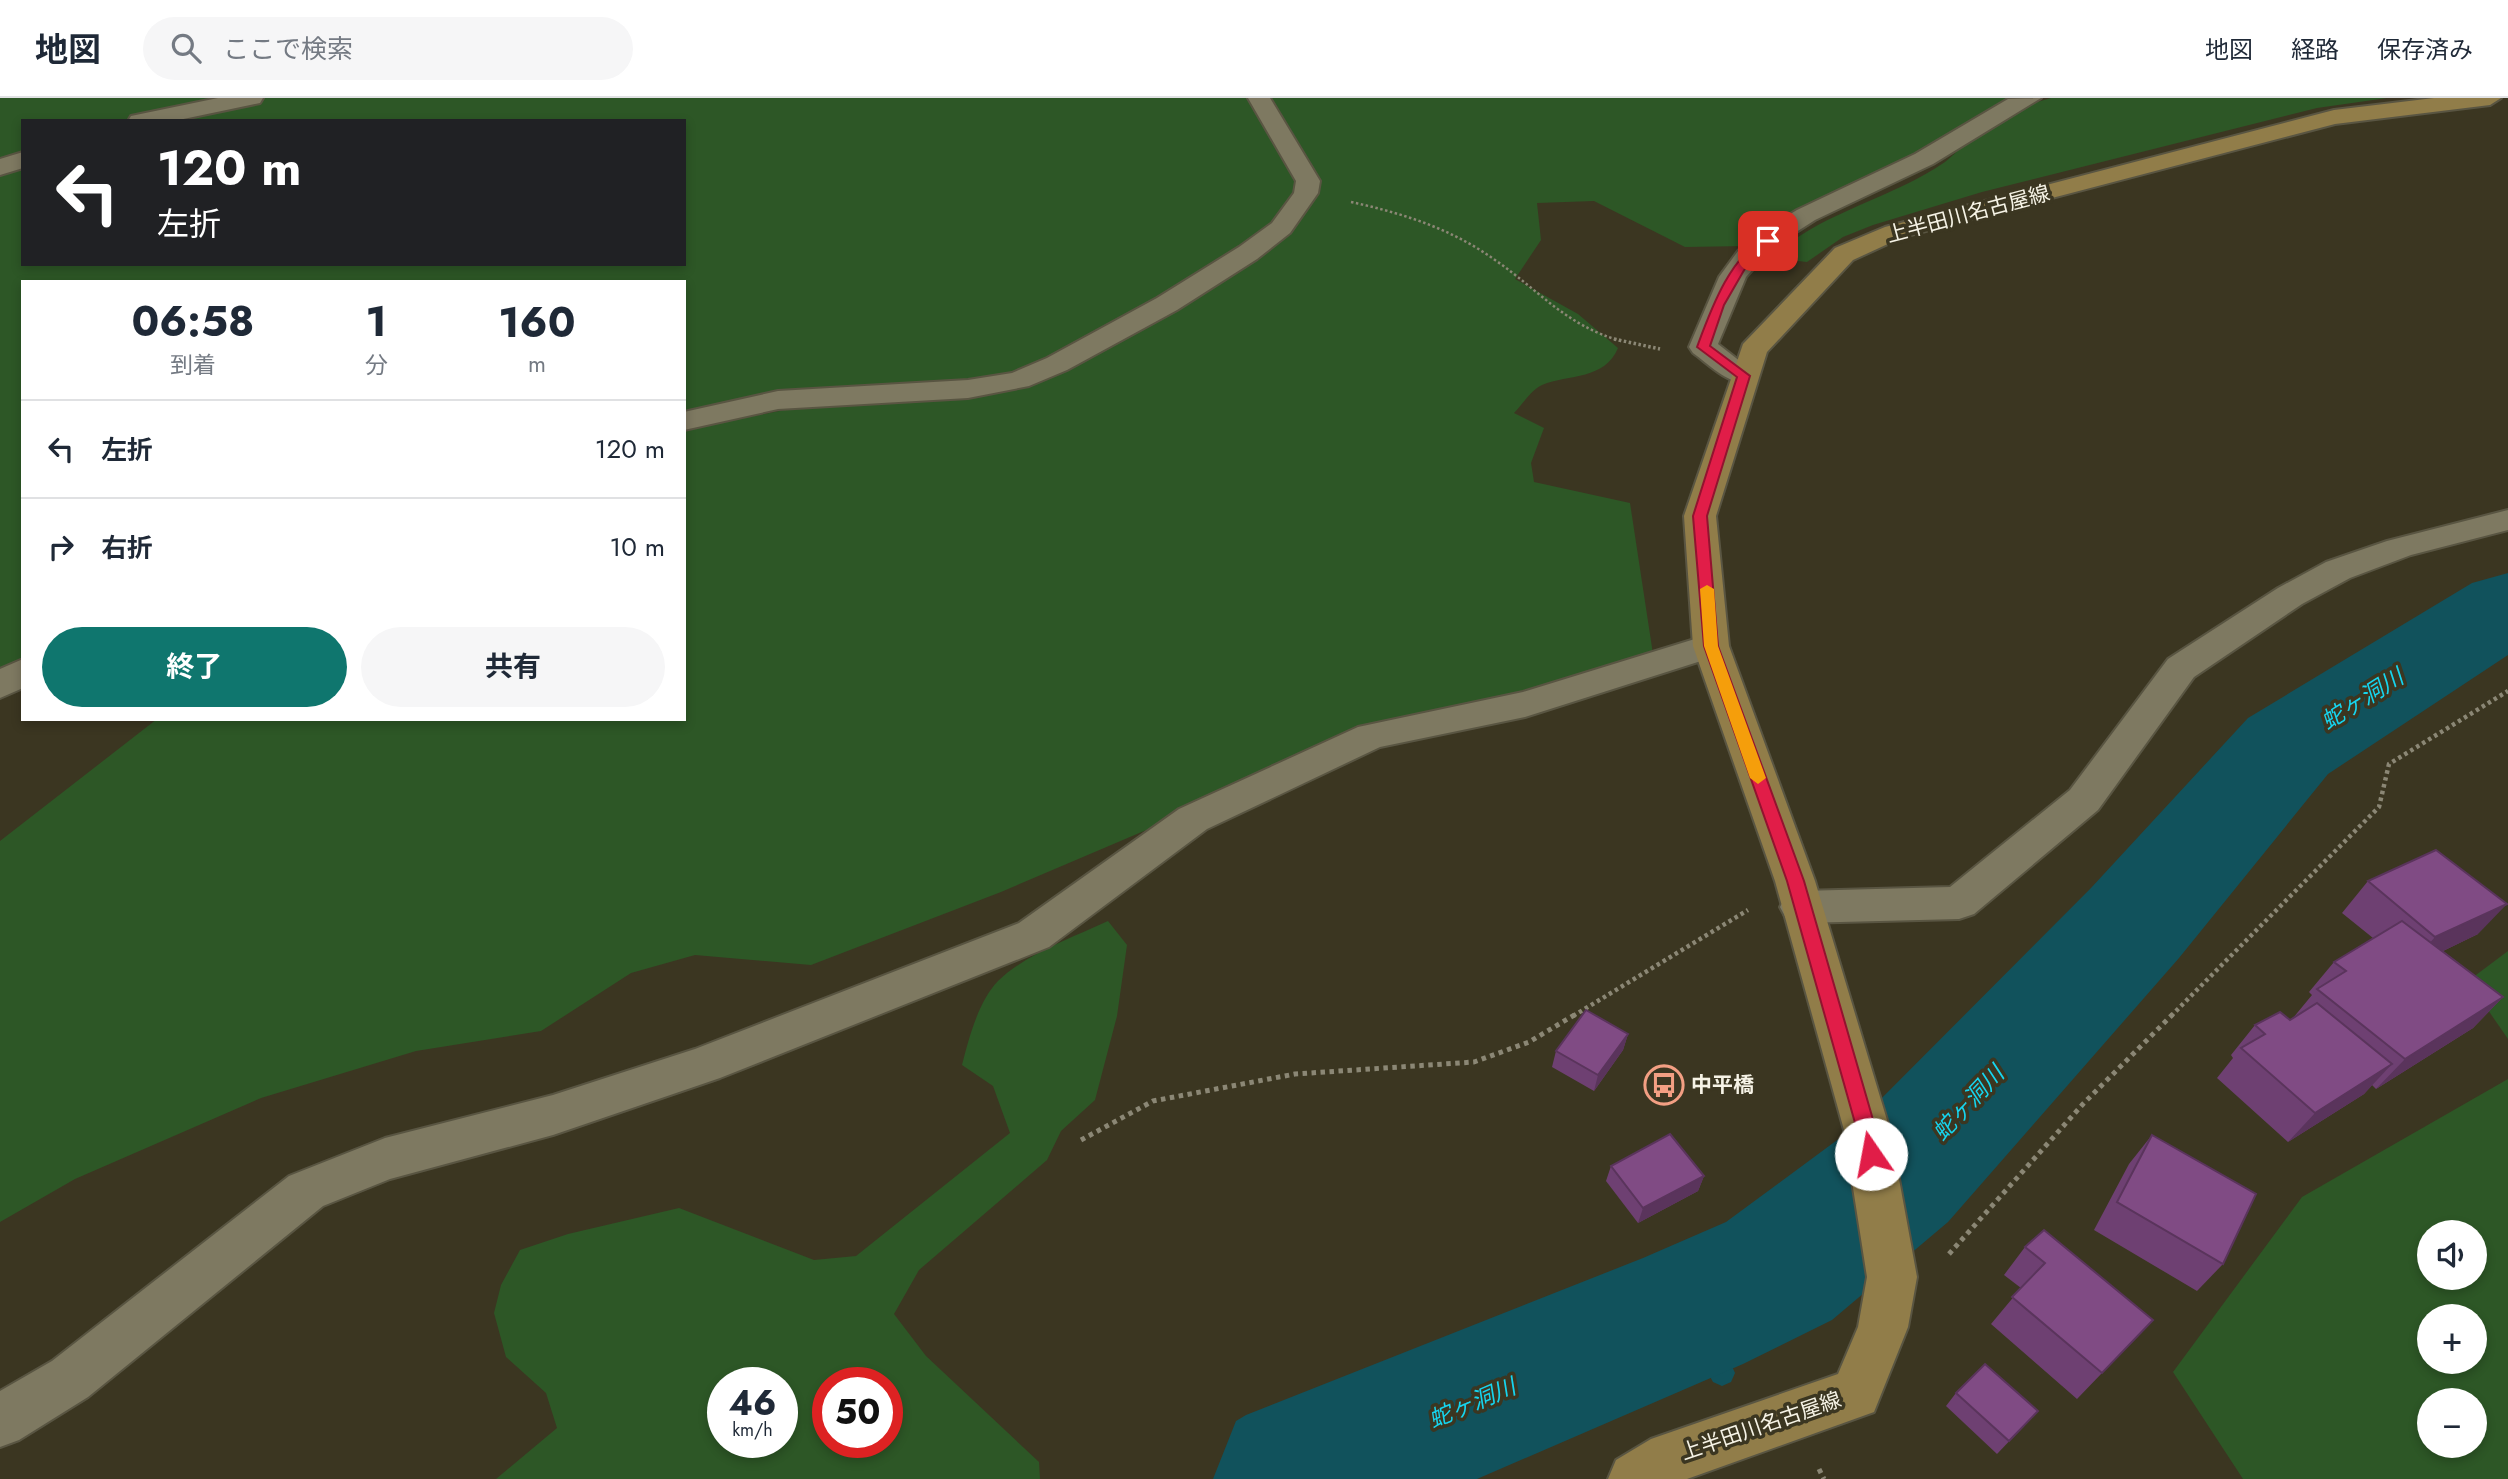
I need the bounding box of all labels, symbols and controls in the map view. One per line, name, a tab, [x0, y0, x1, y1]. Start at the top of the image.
search box	[143, 17, 633, 80]
text: 地図	[35, 26, 101, 73]
icon: search	[167, 29, 205, 67]
text: ここで検索	[223, 30, 353, 68]
text: 地図	[2205, 32, 2253, 67]
text: 経路	[2291, 32, 2339, 67]
text: 保存済み	[2377, 32, 2473, 67]
text: 120 m	[157, 133, 301, 203]
icon: left	[42, 147, 133, 238]
street label: 上半田川名古屋線	[1883, 178, 2053, 250]
text: 左折	[157, 201, 221, 247]
pin	[1738, 211, 1798, 271]
icon: arrive	[1749, 222, 1787, 260]
text: 06:58	[131, 291, 254, 352]
text: 1	[366, 291, 387, 352]
text: 160	[498, 292, 576, 353]
text: m	[528, 347, 546, 381]
text: 到着	[170, 348, 216, 382]
text: 分	[365, 348, 388, 382]
icon: left	[42, 430, 80, 468]
text: 120 m	[595, 430, 665, 468]
text: 左折	[101, 431, 153, 469]
icon: right	[42, 528, 80, 566]
text: 10 m	[610, 528, 665, 566]
text: 右折	[101, 529, 153, 567]
button: 終了	[42, 627, 347, 707]
button: 共有	[361, 627, 665, 707]
water label: 蛇ヶ洞川	[2314, 659, 2413, 738]
water label: 蛇ヶ洞川	[1924, 1056, 2014, 1148]
bus stop icon: 中平橋	[1643, 1064, 1685, 1106]
place label: 中平橋	[1691, 1070, 1754, 1100]
position arrow	[1834, 1117, 1908, 1191]
map controls	[2417, 1220, 2487, 1458]
button: sound	[2417, 1220, 2487, 1290]
button: +	[2417, 1304, 2487, 1374]
speed limit sign: 50	[812, 1367, 903, 1458]
water label: 蛇ヶ洞川	[1423, 1368, 1524, 1437]
text: 46	[729, 1378, 776, 1428]
street label: 上半田川名古屋線	[1677, 1384, 1845, 1468]
button: −	[2417, 1388, 2487, 1458]
text: km/h	[732, 1417, 773, 1443]

